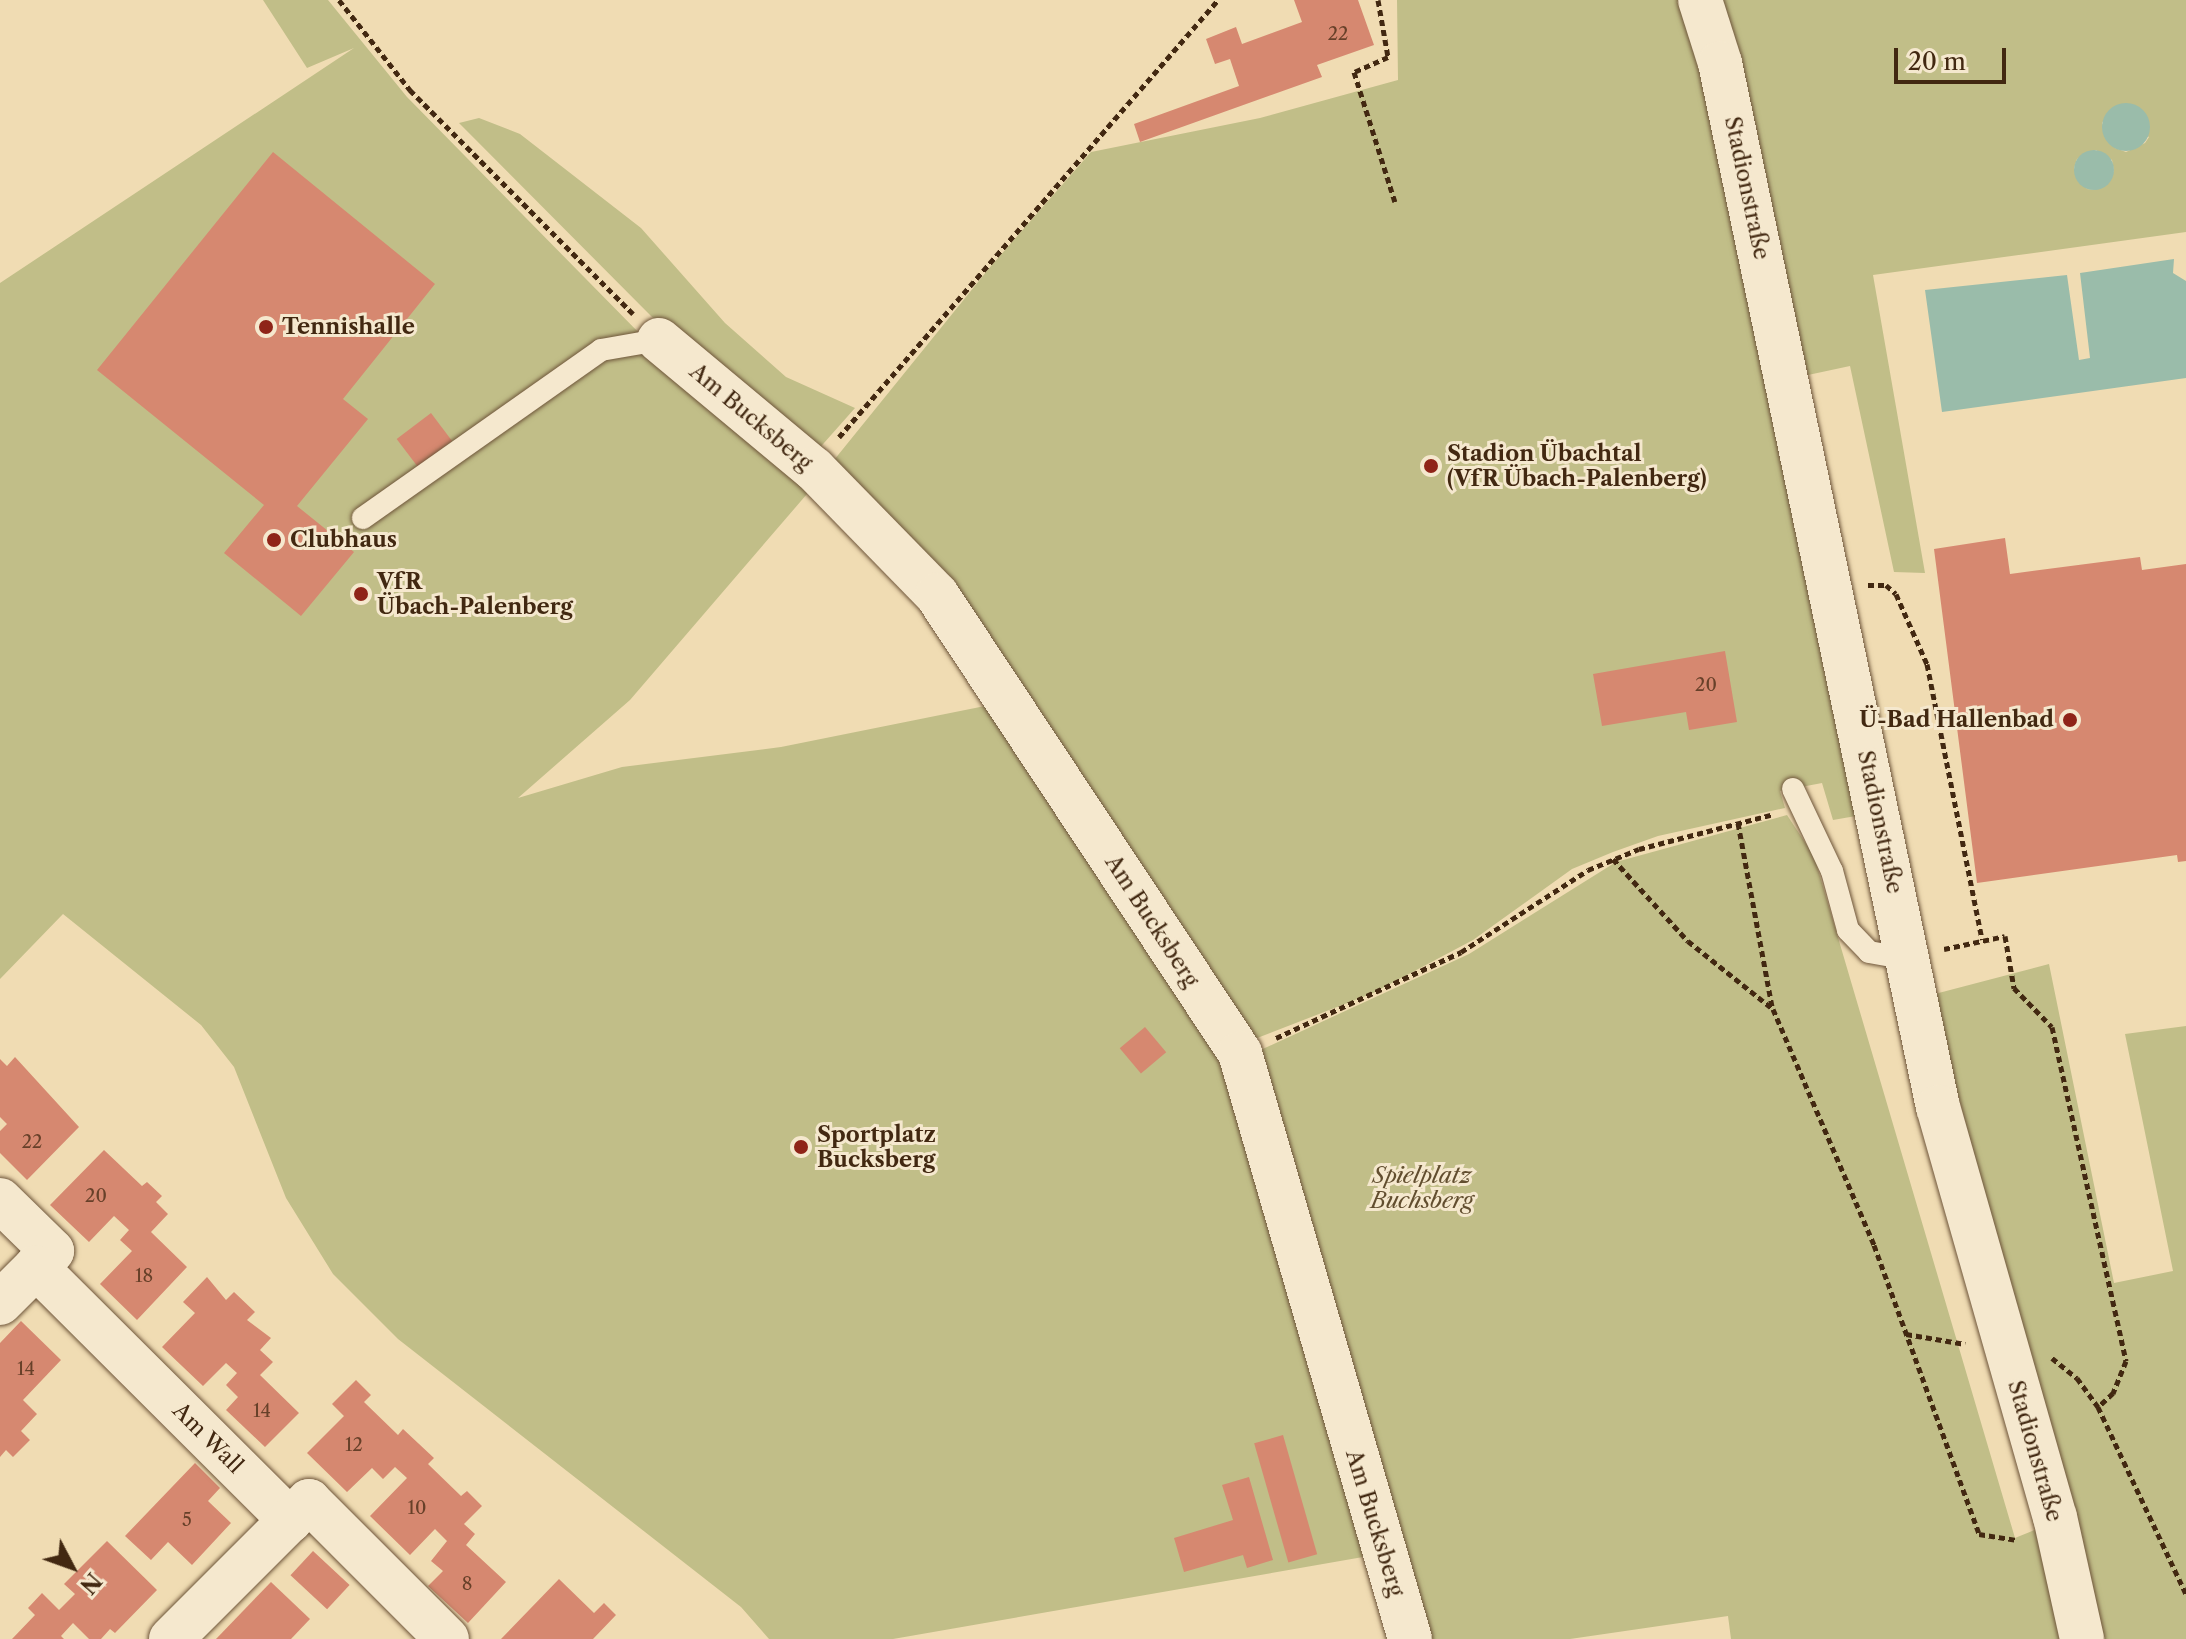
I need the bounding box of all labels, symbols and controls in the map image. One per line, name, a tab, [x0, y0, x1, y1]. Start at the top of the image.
house number: 22	[1328, 23, 1348, 45]
scale bar	[1898, 32, 2010, 82]
text: 20 m	[1908, 47, 1966, 76]
street label: Stadionstraße	[1719, 114, 1775, 262]
place label: Tennishalle	[282, 314, 415, 340]
marker: Tennishalle	[257, 318, 275, 336]
street label: Am Bucksberg	[684, 358, 818, 476]
place label: Stadion Übachtal (VfR Übach-Palenberg)	[1447, 440, 1707, 492]
marker: Stadion Übachtal (VfR Übach-Palenberg)	[1422, 457, 1440, 475]
place label: Clubhaus	[290, 527, 397, 553]
marker: Clubhaus	[265, 531, 283, 549]
place label: VfR Übach-Palenberg	[377, 568, 573, 620]
marker: VfR Übach-Palenberg	[352, 585, 370, 603]
house number: 20	[1695, 674, 1717, 696]
place label: Ü-Bad Hallenbad	[1859, 707, 2054, 733]
marker: Ü-Bad Hallenbad	[2061, 711, 2079, 729]
street label: Stadionstraße	[1852, 748, 1908, 896]
street label: Am Bucksberg	[1100, 850, 1204, 992]
place label: Sportplatz Bucksberg	[817, 1121, 936, 1172]
house number: 22	[22, 1131, 42, 1153]
marker: Sportplatz Bucksberg	[792, 1138, 810, 1156]
park label: Spielplatz Buchsberg	[1371, 1162, 1473, 1214]
house number: 20	[85, 1185, 107, 1207]
house number: 18	[135, 1265, 153, 1287]
house number: 14	[17, 1358, 35, 1380]
street label: Stadionstraße	[2002, 1377, 2068, 1525]
street label: Am Wall	[167, 1397, 249, 1479]
house number: 14	[253, 1400, 271, 1422]
house number: 12	[345, 1434, 363, 1456]
street label: Am Bucksberg	[1340, 1447, 1410, 1599]
house number: 10	[408, 1497, 426, 1519]
house number: 5	[182, 1509, 192, 1531]
north arrow	[32, 1527, 112, 1607]
text: N	[74, 1567, 107, 1599]
house number: 8	[462, 1573, 472, 1595]

